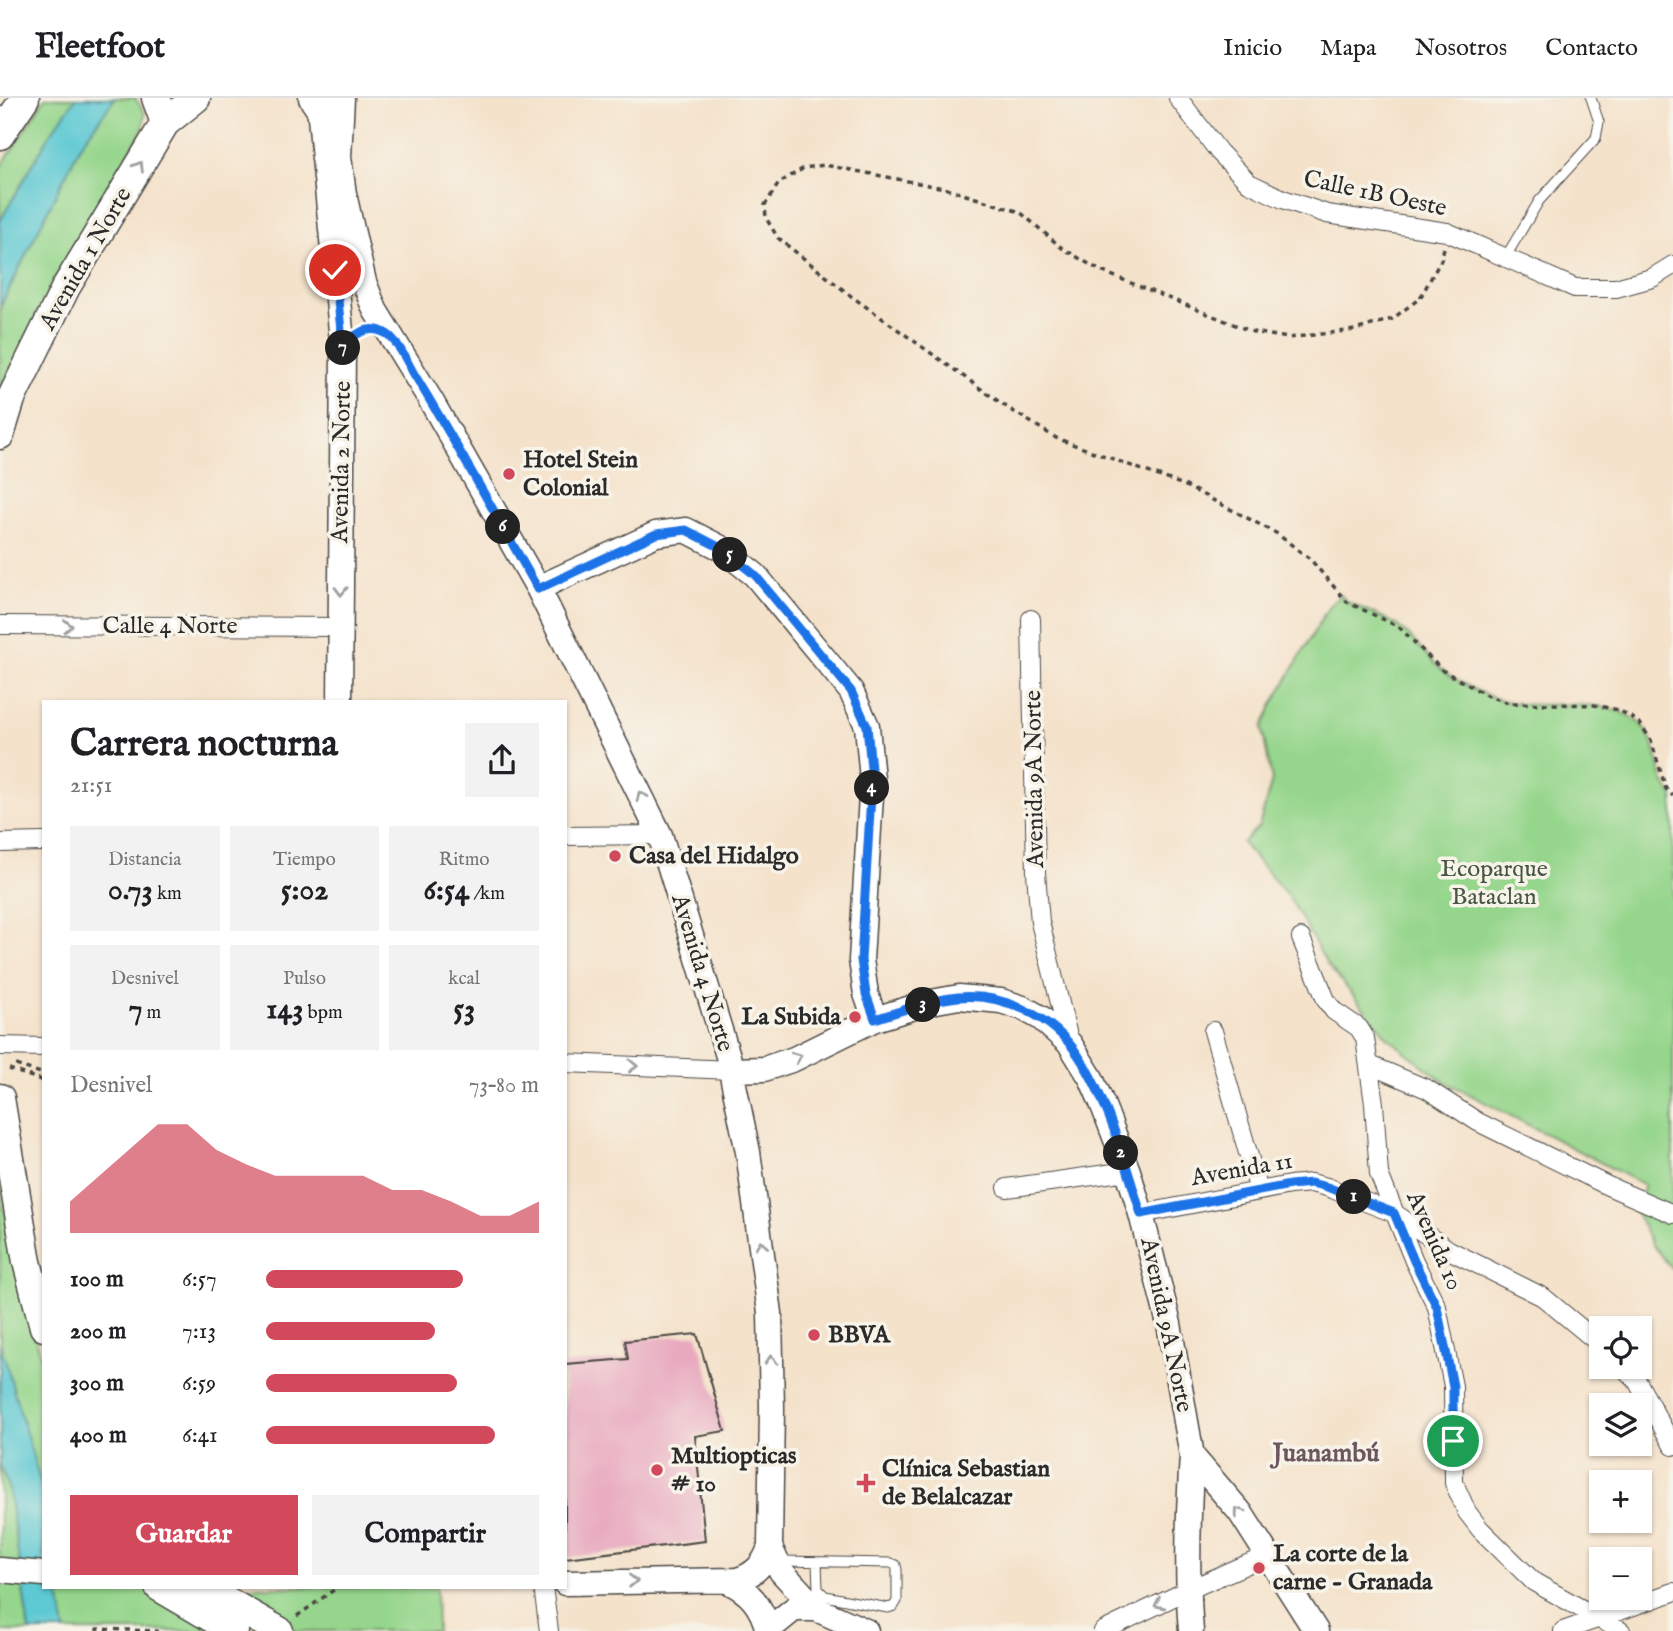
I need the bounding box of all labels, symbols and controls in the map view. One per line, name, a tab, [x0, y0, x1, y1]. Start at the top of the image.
text: Fleetfoot	[35, 27, 165, 69]
text: Inicio	[1223, 33, 1282, 64]
text: Mapa	[1320, 33, 1376, 64]
text: Nosotros	[1414, 33, 1507, 64]
text: Contacto	[1545, 33, 1638, 64]
one-way arrow	[131, 161, 144, 174]
street label: Calle 1B Oeste	[1301, 164, 1449, 224]
street label: Avenida 1 Norte	[32, 182, 139, 337]
pin	[305, 240, 365, 300]
icon: check	[316, 251, 354, 289]
pin: 7	[326, 330, 360, 366]
text: 7	[338, 335, 347, 359]
street label: Avenida 2 Norte	[325, 381, 359, 544]
place label: Hotel Stein Colonial	[523, 445, 638, 504]
marker: Hotel Stein Colonial	[501, 466, 517, 482]
pin: 6	[486, 510, 520, 544]
text: 6	[498, 514, 507, 538]
pin: 5	[712, 538, 748, 573]
text: 5	[726, 542, 733, 566]
one-way arrow	[333, 586, 349, 596]
street label: Calle 4 Norte	[103, 611, 237, 642]
one-way arrow	[63, 618, 74, 634]
street label: Avenida 9A Norte	[1018, 690, 1052, 869]
text: Carrera nocturna	[70, 721, 338, 769]
button: share	[465, 723, 539, 797]
pin: 4	[854, 770, 890, 806]
text: 21:51	[70, 771, 112, 800]
text: 4	[867, 775, 876, 799]
one-way arrow	[635, 791, 649, 803]
place label: Casa del Hidalgo	[629, 841, 799, 872]
text: Distancia	[108, 848, 181, 872]
text: Tiempo	[273, 848, 336, 872]
text: Ritmo	[439, 848, 490, 872]
marker: Casa del Hidalgo	[607, 848, 623, 864]
park label: Ecoparque Bataclan	[1440, 854, 1548, 913]
text: 0.73	[108, 872, 153, 910]
text: 5:02	[281, 872, 328, 910]
text: 6:54	[423, 872, 469, 910]
text: km	[153, 882, 182, 906]
text: /km	[469, 882, 505, 906]
street label: Avenida 4 Norte	[663, 890, 741, 1055]
text: Desnivel	[111, 967, 179, 991]
text: Pulso	[283, 967, 326, 991]
text: kcal	[448, 967, 480, 991]
pin: 3	[906, 988, 940, 1023]
text: 7	[128, 991, 142, 1029]
text: 143	[266, 991, 303, 1029]
text: 53	[453, 991, 475, 1029]
text: 3	[919, 992, 926, 1016]
text: m	[142, 1001, 161, 1025]
text: bpm	[303, 1001, 343, 1025]
place label: La Subida	[741, 1002, 842, 1033]
marker: La Subida	[847, 1009, 863, 1025]
one-way arrow	[790, 1051, 803, 1065]
one-way arrow	[628, 1058, 639, 1073]
text: Desnivel	[70, 1071, 152, 1100]
text: 73–80 m	[469, 1071, 539, 1100]
pin: 2	[1104, 1136, 1138, 1170]
text: 2	[1116, 1140, 1125, 1164]
street label: Avenida 11	[1188, 1146, 1295, 1194]
pin: 1	[1336, 1180, 1372, 1214]
text: 1	[1350, 1184, 1357, 1208]
street label: Avenida 10	[1398, 1186, 1470, 1295]
street label: Avenida 9A Norte	[1132, 1234, 1200, 1415]
one-way arrow	[753, 1240, 768, 1251]
text: 100 m	[70, 1265, 124, 1294]
text: 6:57	[182, 1265, 217, 1294]
map controls	[1589, 1316, 1652, 1610]
button: locate	[1589, 1316, 1652, 1379]
text: 200 m	[70, 1317, 126, 1346]
text: 7:13	[182, 1317, 216, 1346]
place label: BBVA	[828, 1320, 892, 1351]
marker: BBVA	[806, 1327, 822, 1343]
one-way arrow	[763, 1355, 779, 1365]
text: 300 m	[70, 1369, 124, 1398]
text: 6:59	[182, 1369, 216, 1398]
button: layers	[1589, 1393, 1652, 1456]
pin	[1423, 1411, 1483, 1471]
text: 400 m	[70, 1421, 127, 1450]
text: 6:41	[182, 1421, 218, 1450]
icon: arrive	[1434, 1422, 1472, 1460]
district label: Juanambú	[1270, 1437, 1380, 1470]
place label: Multiopticas # 10	[671, 1441, 797, 1500]
place label: Clínica Sebastian de Belalcazar	[882, 1454, 1050, 1513]
marker: Multiopticas # 10	[649, 1462, 665, 1478]
button: +	[1589, 1470, 1652, 1533]
marker: Clínica Sebastian de Belalcazar	[856, 1473, 876, 1493]
button: Guardar	[70, 1495, 298, 1575]
button: Compartir	[312, 1495, 539, 1575]
one-way arrow	[1234, 1507, 1247, 1520]
place label: La corte de la carne - Granada	[1273, 1539, 1433, 1598]
button: −	[1589, 1547, 1652, 1610]
marker: La corte de la carne - Granada	[1251, 1560, 1267, 1576]
one-way arrow	[629, 1573, 639, 1589]
one-way arrow	[1154, 1596, 1166, 1610]

